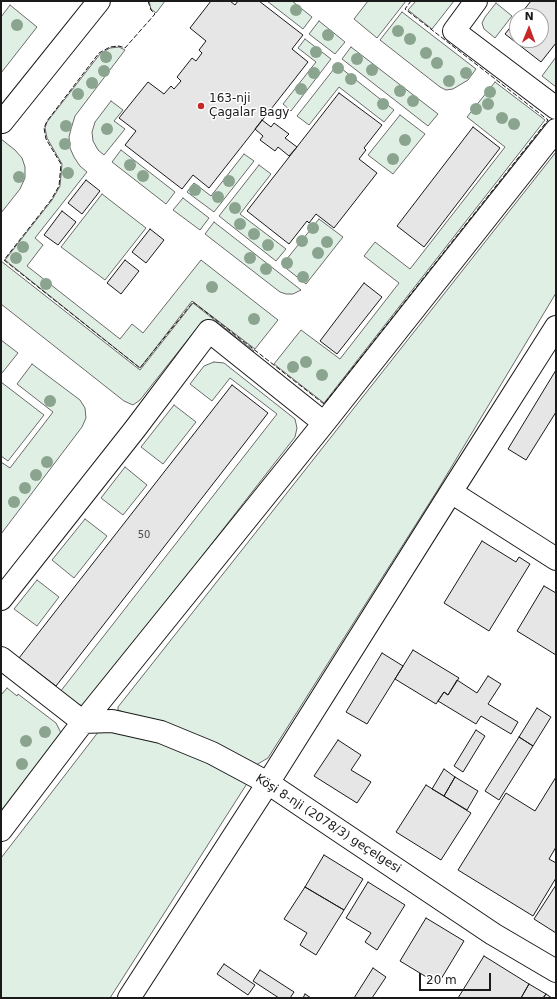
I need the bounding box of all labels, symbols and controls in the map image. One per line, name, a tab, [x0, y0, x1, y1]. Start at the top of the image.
north arrow	[509, 8, 549, 48]
text: N	[524, 10, 534, 23]
place label: 163-nji Çagalar Bagy	[209, 92, 289, 120]
marker: 163-nji Çagalar Bagy	[196, 101, 206, 111]
house number: 50	[138, 529, 150, 541]
street label: Köşi 8-nji (2078/3) geçelgesi	[253, 772, 403, 876]
scale bar	[421, 965, 493, 991]
text: 20 m	[426, 973, 457, 987]

